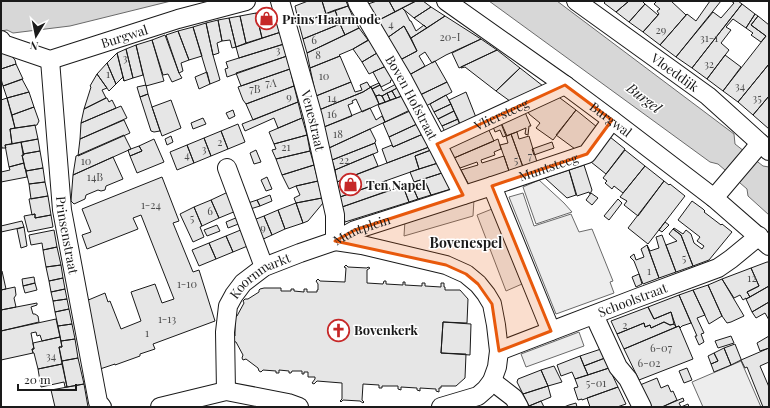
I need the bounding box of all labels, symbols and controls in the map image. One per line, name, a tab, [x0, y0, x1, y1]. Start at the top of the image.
shop icon: Prins Haarmode	[253, 6, 279, 32]
place label: Prins Haarmode	[282, 10, 381, 27]
north arrow	[16, 16, 56, 56]
house number: 4	[388, 16, 394, 31]
street label: Burgwal	[98, 20, 150, 51]
house number: 29	[656, 22, 667, 37]
house number: 20-I	[439, 29, 461, 44]
house number: 31-1	[700, 30, 718, 45]
house number: 6	[311, 32, 317, 47]
text: N	[29, 38, 39, 54]
house number: 3	[276, 42, 281, 57]
house number: 8	[315, 47, 321, 62]
street label: Vloeddijk	[647, 48, 703, 95]
house number: 3	[123, 50, 128, 65]
street label: Boven Hofstraat	[382, 52, 442, 143]
house number: 32	[704, 56, 714, 71]
house number: 1	[106, 66, 110, 81]
house number: 10	[319, 68, 330, 83]
house number: 7A	[265, 75, 277, 90]
water label: Burgel	[622, 78, 666, 118]
house number: 34	[735, 78, 746, 93]
house number: 7B	[249, 81, 261, 96]
street label: Venestraat	[297, 87, 329, 153]
house number: 9	[286, 89, 292, 104]
house number: 14	[327, 90, 337, 105]
house number: 35	[752, 90, 762, 105]
street label: Vliersteeg	[470, 94, 531, 134]
street label: Burgwal	[587, 98, 636, 140]
house number: 16	[327, 106, 337, 121]
house number: 18	[333, 126, 343, 141]
house number: 2	[217, 134, 223, 149]
house number: 21	[281, 139, 291, 154]
house number: 3	[202, 141, 207, 156]
house number: 4	[184, 147, 190, 162]
house number: 7	[528, 148, 533, 163]
street label: Muntsteeg	[516, 149, 580, 184]
house number: 22	[339, 152, 349, 167]
house number: 5	[514, 152, 519, 167]
house number: 10	[81, 153, 92, 168]
house number: 14B	[87, 169, 103, 184]
shop icon: Ten Napel	[338, 172, 364, 198]
place label: Ten Napel	[366, 176, 426, 193]
street label: Prinsenstraat	[53, 195, 83, 276]
house number: 1-24	[141, 197, 162, 212]
house number: 6	[207, 203, 213, 218]
house number: 5	[190, 210, 195, 225]
street label: Muntplein	[330, 210, 393, 248]
house number: 9	[260, 220, 266, 235]
district label: Bovenespel	[430, 233, 503, 252]
street label: Koornmarkt	[225, 248, 293, 302]
house number: 5	[682, 250, 687, 265]
house number: 1	[647, 263, 651, 278]
house number: 12	[747, 270, 757, 285]
house number: 1-10	[177, 276, 197, 291]
street label: Schoolstraat	[595, 278, 670, 320]
house number: 1-13	[158, 311, 176, 326]
church icon: Bovenkerk	[326, 317, 352, 343]
house number: 2	[622, 317, 628, 332]
place label: Bovenkerk	[354, 321, 418, 338]
house number: 1	[145, 325, 149, 340]
house number: 6-07	[650, 340, 673, 355]
house number: 34	[46, 348, 57, 363]
house number: 6-02	[637, 355, 661, 370]
scale bar	[18, 366, 76, 392]
text: 20 m	[24, 371, 51, 387]
house number: 5-01	[586, 375, 606, 390]

